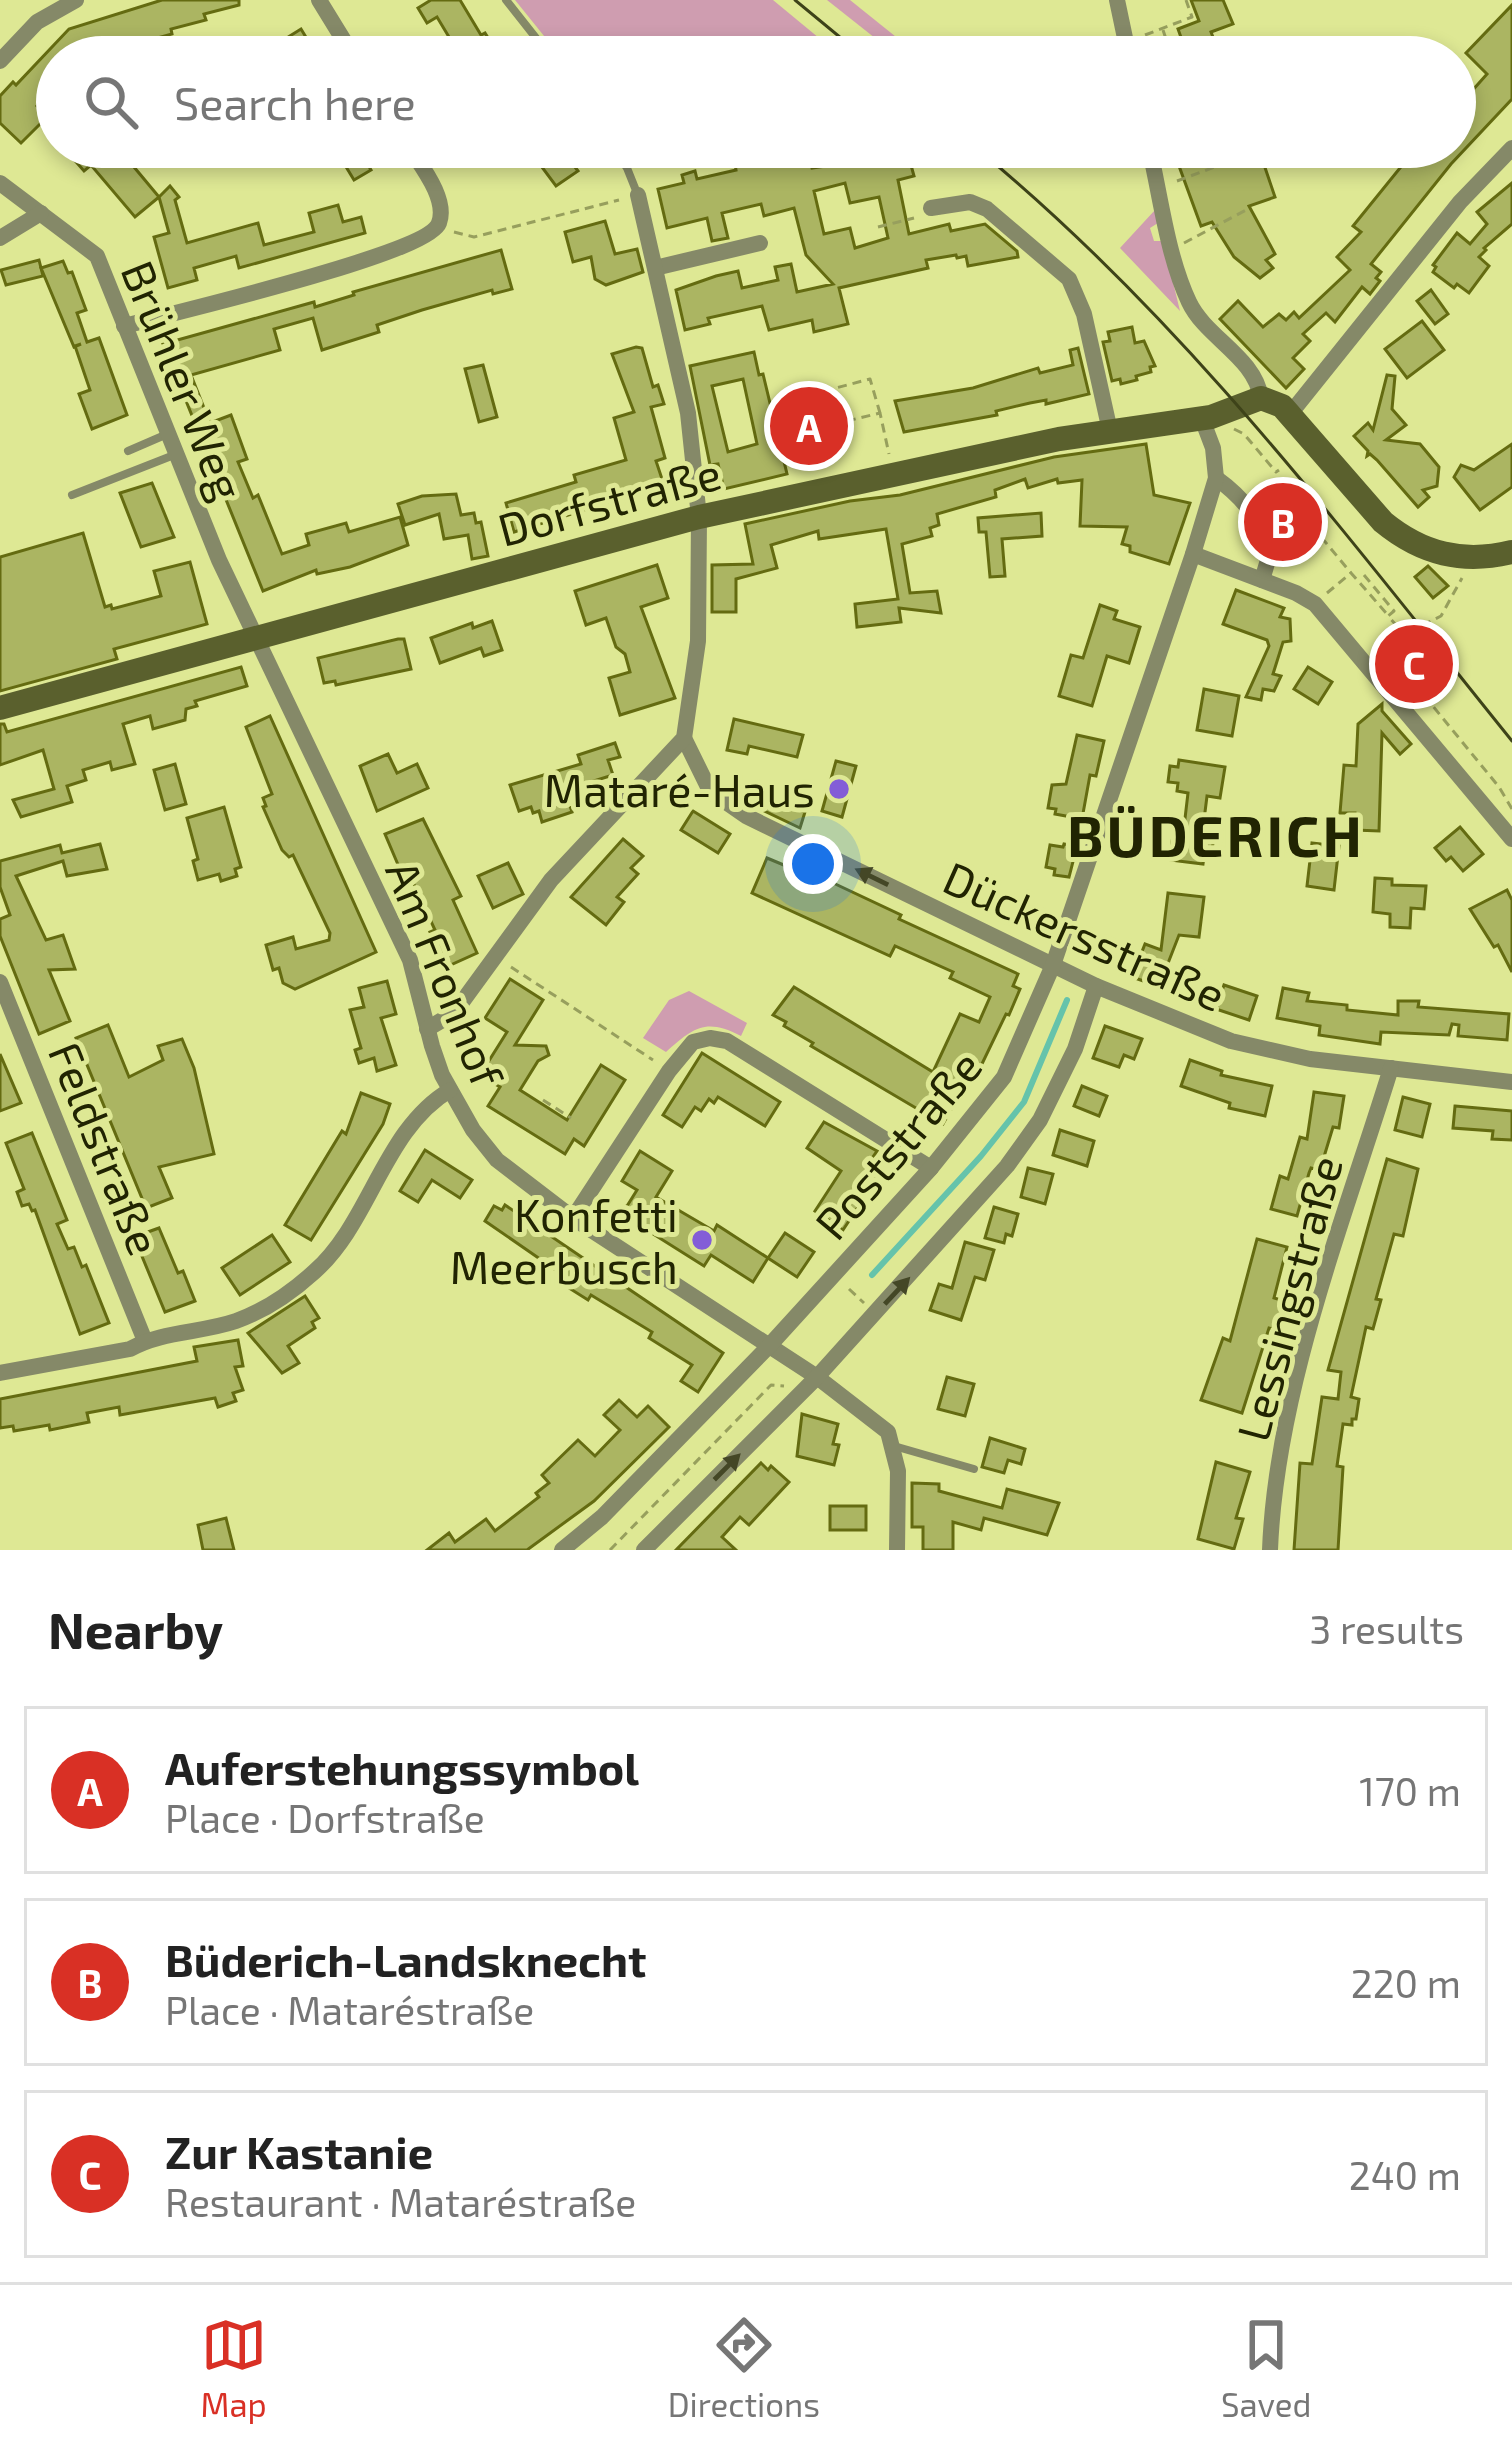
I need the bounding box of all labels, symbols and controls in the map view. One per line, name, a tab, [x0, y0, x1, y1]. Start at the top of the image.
search box	[36, 36, 1476, 168]
icon: search	[78, 69, 144, 135]
text: Search here	[174, 75, 416, 129]
street label: Brühler Weg	[112, 253, 256, 507]
pin: A	[770, 381, 848, 471]
street label: Dorfstraße	[492, 444, 726, 556]
pin: B	[1244, 477, 1322, 567]
pin: C	[1375, 619, 1453, 709]
place label: Mataré-Haus	[544, 762, 815, 816]
marker: Mataré-Haus	[826, 776, 852, 802]
district label: BÜDERICH	[1067, 800, 1365, 868]
your location	[783, 834, 843, 894]
street label: Dückersstraße	[936, 849, 1234, 1021]
street label: Am Fronhof	[376, 852, 516, 1095]
one-way arrow	[854, 867, 889, 887]
street label: Feldstraße	[39, 1034, 173, 1262]
street label: Poststraße	[803, 1039, 991, 1249]
street label: Lessingstraße	[1224, 1150, 1352, 1446]
place label: Konfetti Meerbusch	[450, 1187, 678, 1293]
marker: Konfetti Meerbusch	[689, 1227, 715, 1253]
one-way arrow	[882, 1276, 910, 1305]
one-way arrow	[713, 1453, 741, 1481]
text: Nearby	[48, 1598, 223, 1659]
text: 3 results	[1310, 1605, 1464, 1652]
text: Auferstehungssymbol	[165, 1740, 639, 1794]
text: A	[77, 1767, 103, 1814]
text: 170 m	[1359, 1767, 1461, 1814]
text: Place · Dorfstraße	[165, 1794, 485, 1841]
text: Büderich-Landsknecht	[165, 1932, 647, 1986]
text: B	[78, 1959, 102, 2006]
text: 220 m	[1351, 1959, 1461, 2006]
text: Place · Mataréstraße	[165, 1986, 534, 2033]
text: Zur Kastanie	[165, 2124, 433, 2178]
text: C	[79, 2151, 101, 2198]
text: 240 m	[1349, 2151, 1461, 2198]
text: Restaurant · Mataréstraße	[165, 2178, 636, 2225]
tab: Map	[201, 2312, 267, 2424]
tab: Directions	[668, 2312, 820, 2424]
tab: Saved	[1221, 2312, 1311, 2424]

